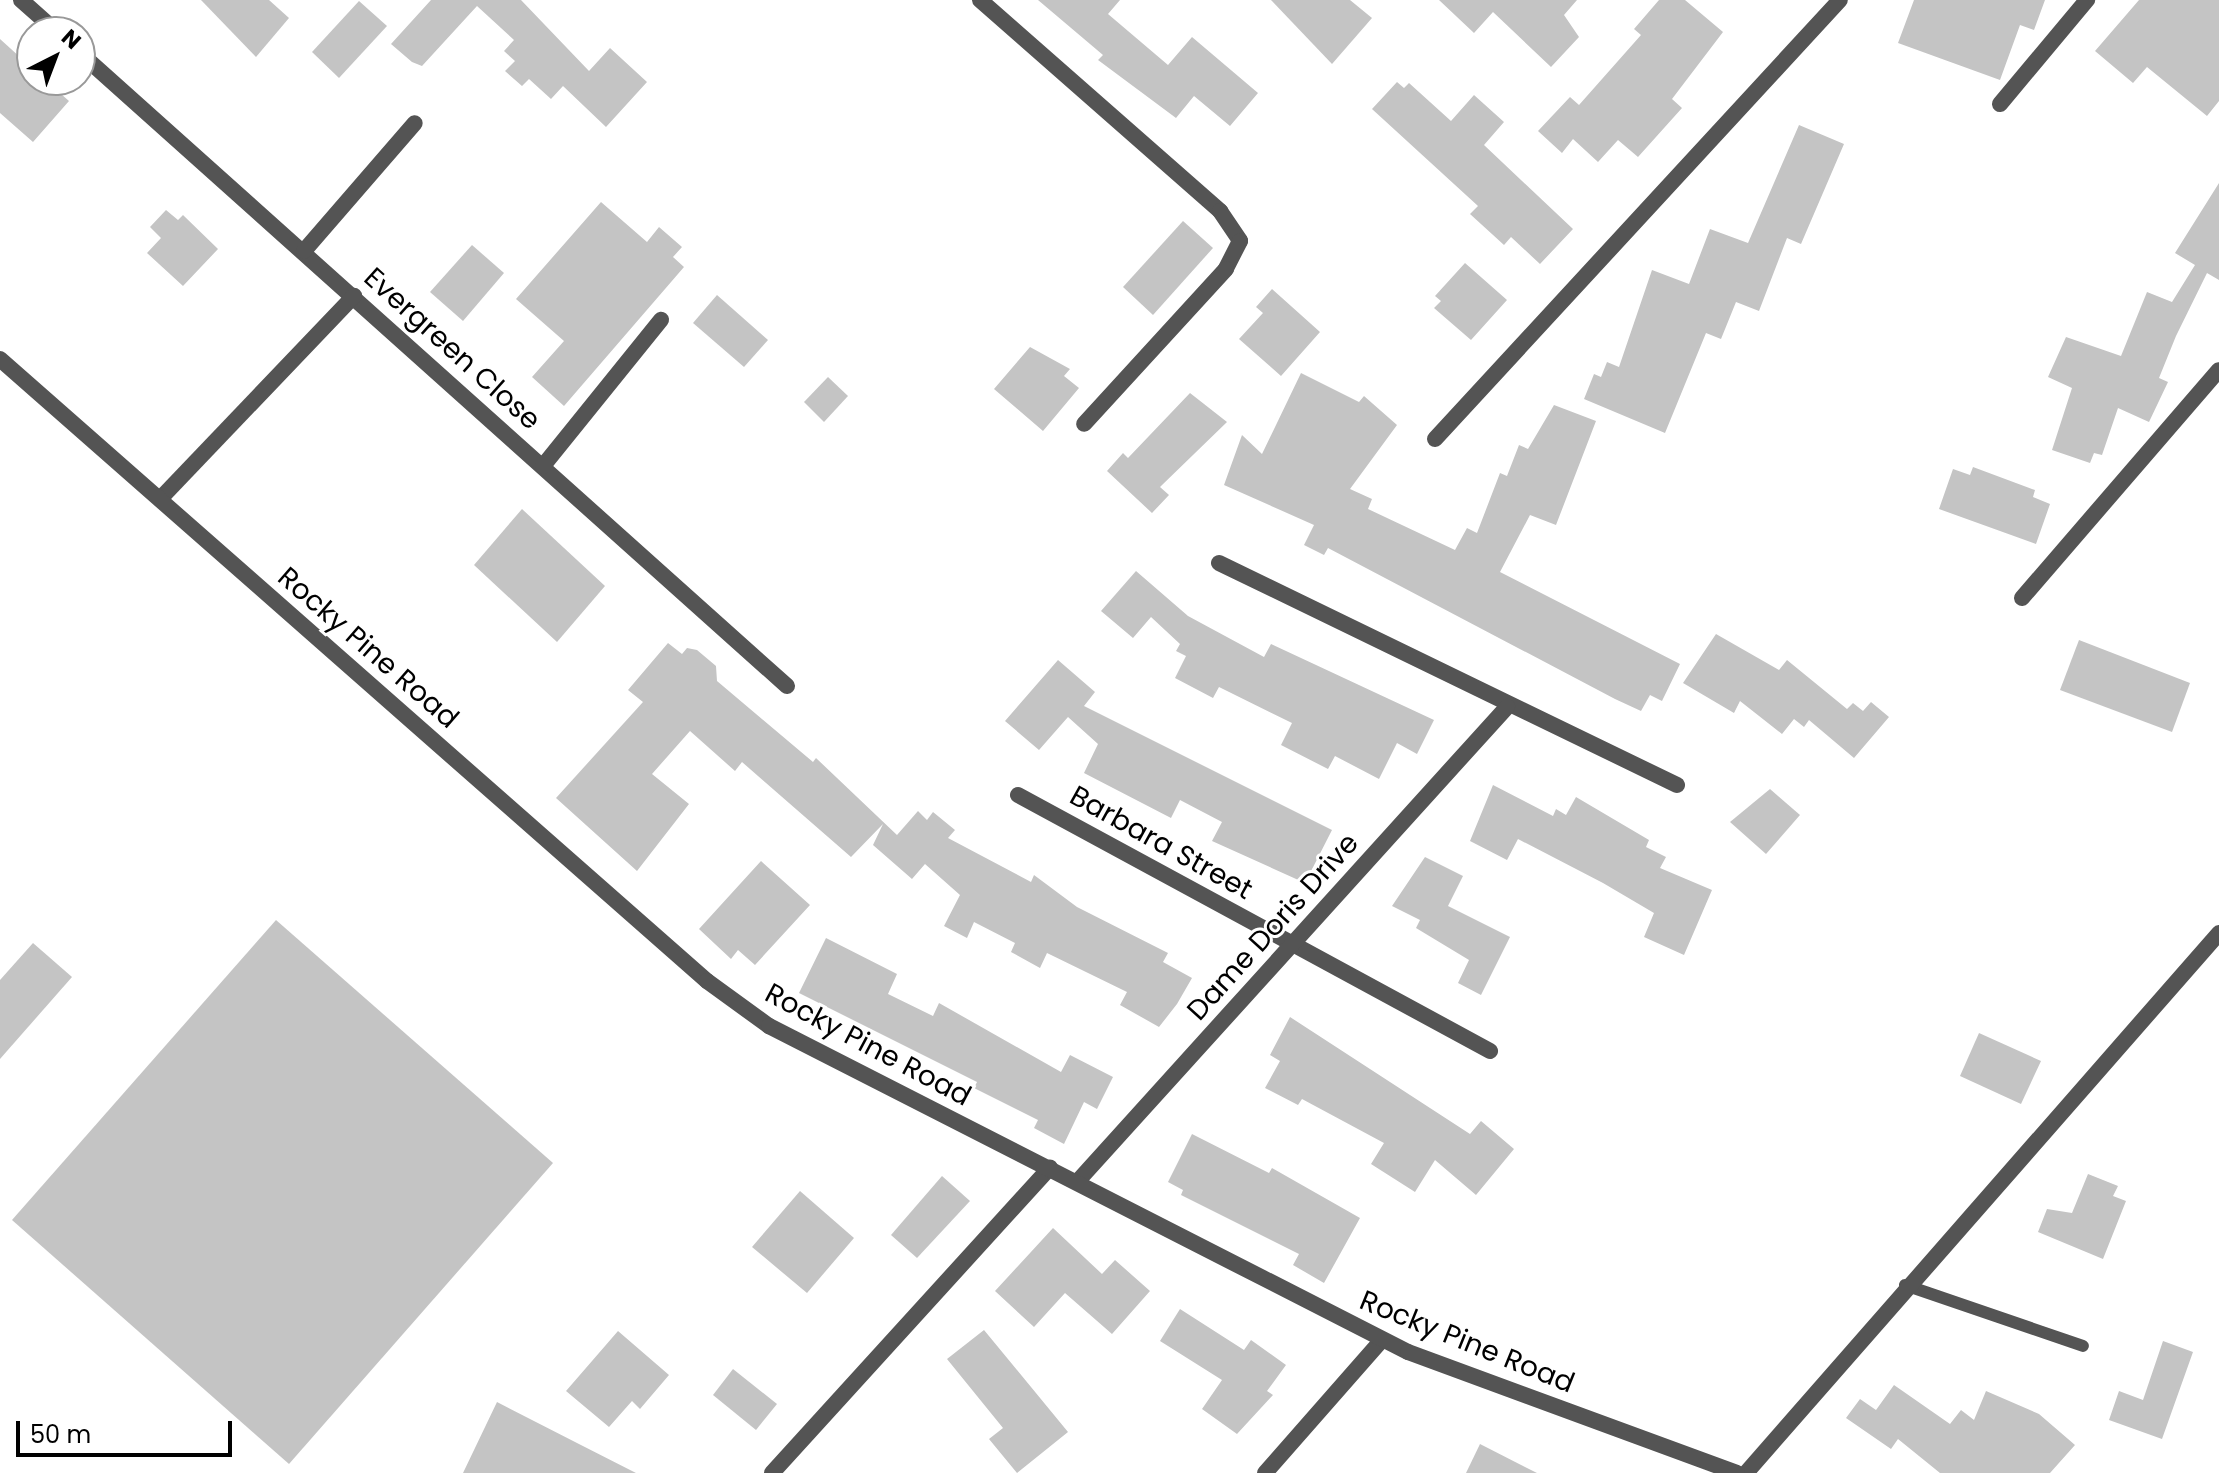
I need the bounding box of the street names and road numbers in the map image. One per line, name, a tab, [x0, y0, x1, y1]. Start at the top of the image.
street label: Evergreen Close	[357, 261, 547, 437]
street label: Rocky Pine Road	[271, 560, 465, 736]
street label: Barbara Street	[1064, 779, 1258, 907]
street label: Dame Doris Drive	[1180, 827, 1366, 1027]
street label: Rocky Pine Road	[759, 977, 977, 1113]
street label: Rocky Pine Road	[1355, 1284, 1579, 1400]

